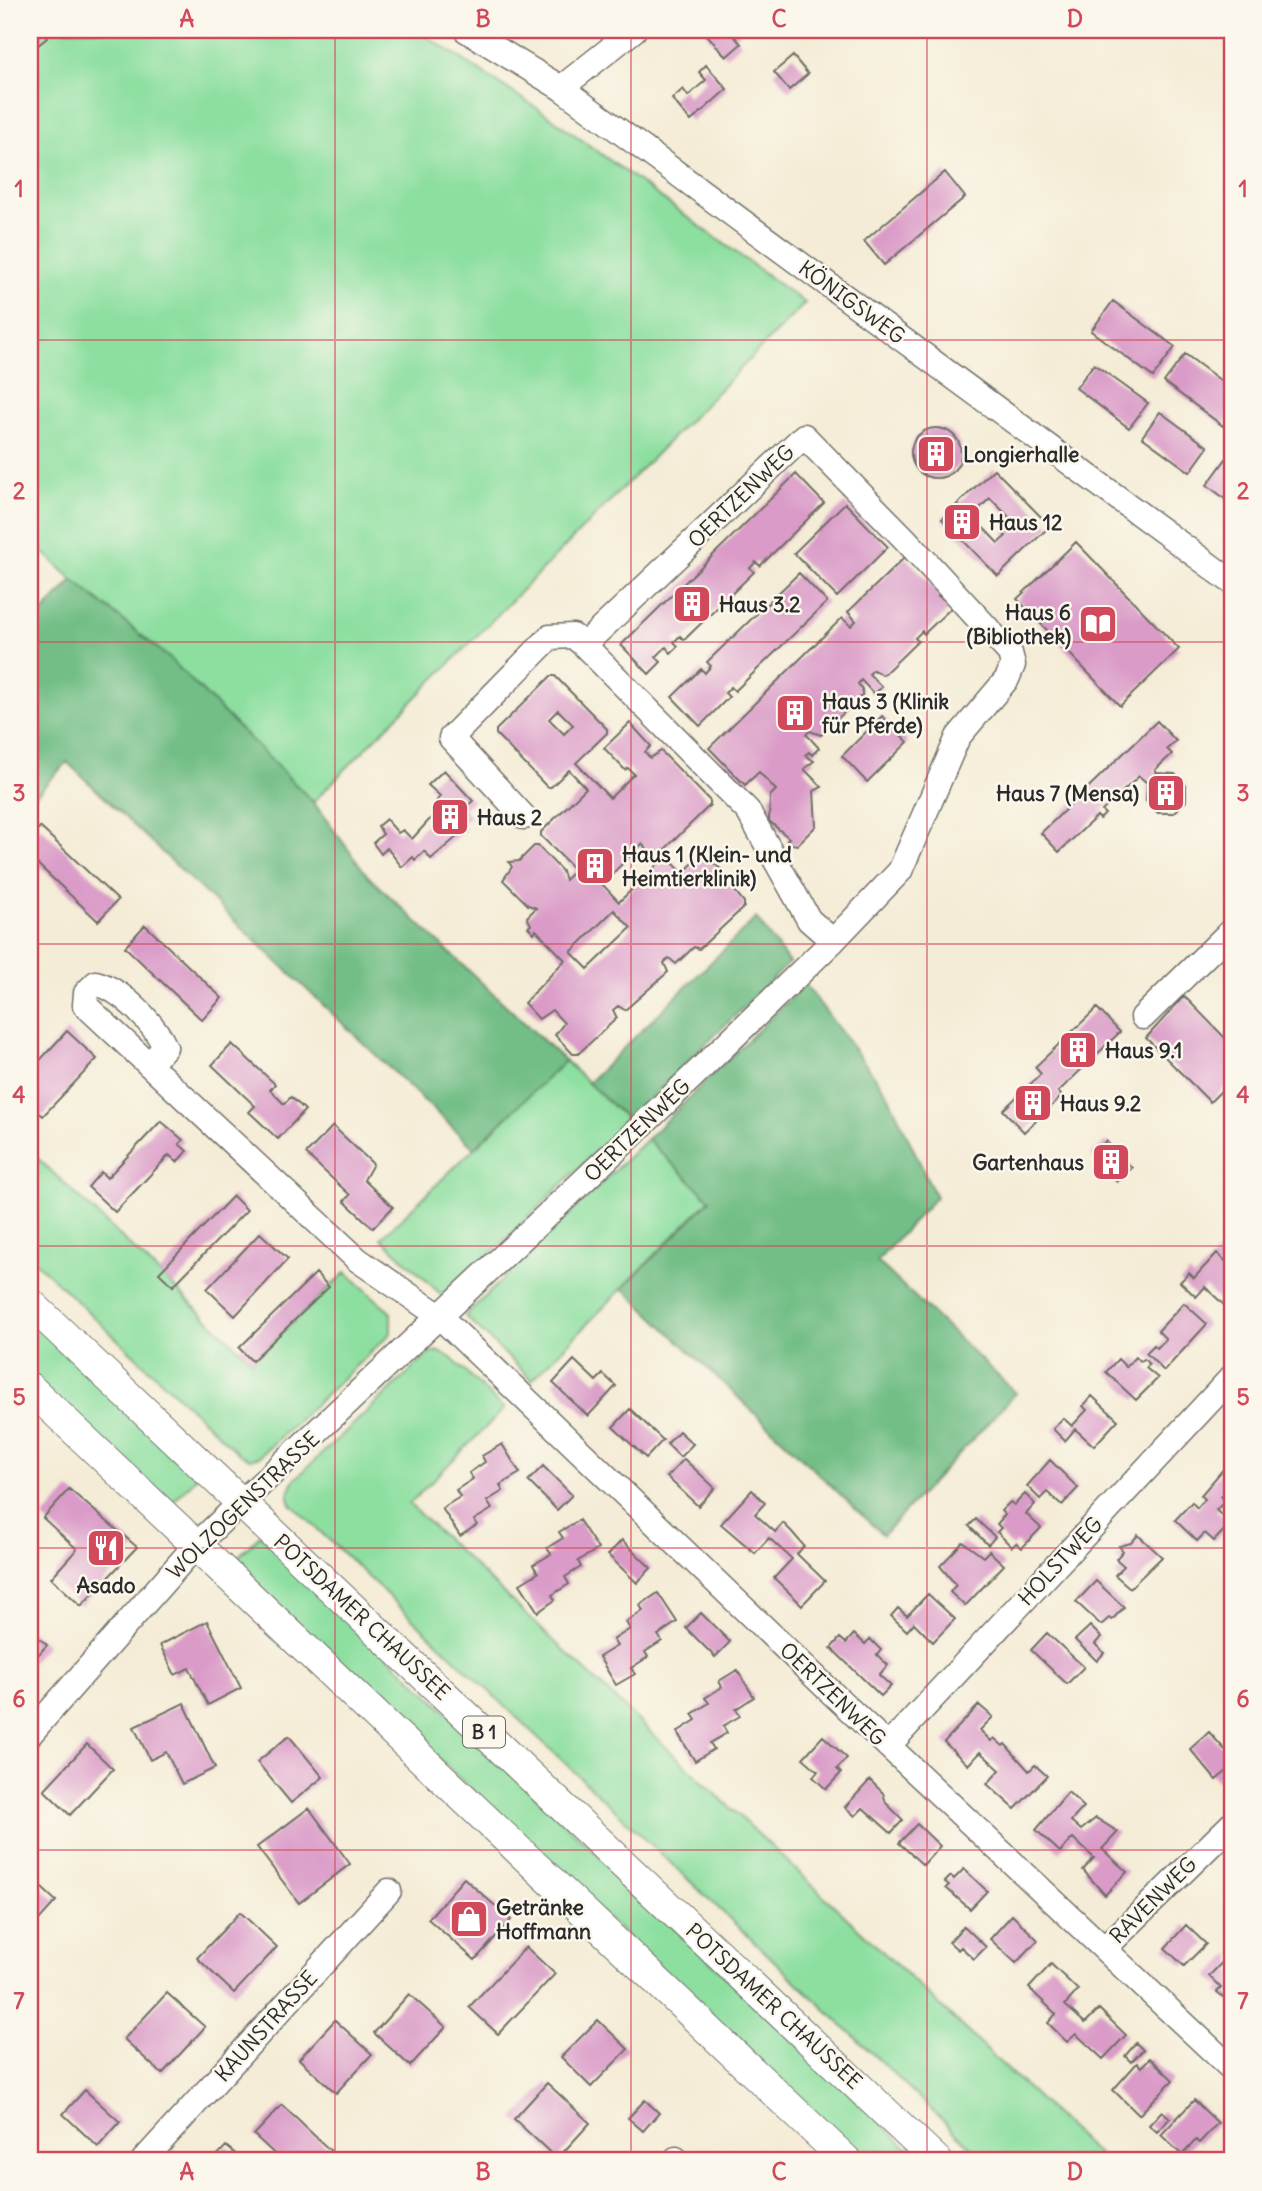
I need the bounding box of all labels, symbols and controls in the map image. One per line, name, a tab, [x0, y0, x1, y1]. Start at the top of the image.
text: A	[180, 4, 195, 33]
text: B	[475, 4, 491, 33]
text: C	[771, 4, 787, 33]
text: D	[1067, 4, 1083, 33]
text: 1	[14, 174, 24, 203]
text: 1	[1238, 174, 1248, 203]
street label: KÖNIGSWEG	[793, 254, 911, 350]
building icon: Longierhalle	[915, 433, 957, 475]
street label: OERTZENWEG	[682, 439, 800, 553]
place label: Longierhalle	[963, 441, 1079, 468]
text: 2	[13, 476, 26, 505]
text: 2	[1237, 476, 1250, 505]
building icon: Haus 12	[941, 501, 983, 543]
place label: Haus 12	[989, 509, 1063, 536]
building icon: Haus 3.2	[671, 583, 713, 625]
place label: Haus 3.2	[719, 591, 801, 618]
place label: Haus 6 (Bibliothek)	[966, 599, 1071, 650]
library icon: Haus 6 (Bibliothek)	[1077, 603, 1119, 645]
place label: Haus 3 (Klinik für Pferde)	[822, 688, 949, 739]
building icon: Haus 3 (Klinik für Pferde)	[774, 692, 816, 734]
building icon: Haus 7 (Mensa)	[1145, 772, 1187, 814]
text: 3	[12, 778, 26, 807]
text: 3	[1236, 778, 1250, 807]
place label: Haus 7 (Mensa)	[996, 780, 1139, 807]
building icon: Haus 2	[429, 796, 471, 838]
place label: Haus 2	[477, 804, 543, 831]
place label: Haus 1 (Klein- und Heimtierklinik)	[622, 841, 793, 892]
building icon: Haus 1 (Klein- und Heimtierklinik)	[574, 845, 616, 887]
building icon: Haus 9.1	[1057, 1029, 1099, 1071]
place label: Haus 9.1	[1105, 1037, 1182, 1064]
street label: OERTZENWEG	[578, 1073, 696, 1187]
text: 4	[12, 1080, 26, 1109]
text: 4	[1236, 1080, 1250, 1109]
building icon: Haus 9.2	[1012, 1082, 1054, 1124]
place label: Haus 9.2	[1060, 1090, 1142, 1117]
building icon: Gartenhaus	[1090, 1141, 1132, 1183]
place label: Gartenhaus	[972, 1149, 1084, 1176]
text: 5	[12, 1382, 26, 1411]
text: 5	[1236, 1382, 1250, 1411]
street label: WOLZOGENSTRASSE	[161, 1425, 325, 1585]
street label: HOLSTWEG	[1012, 1511, 1108, 1611]
restaurant icon: Asado	[85, 1527, 127, 1569]
street label: POTSDAMER CHAUSSEE	[268, 1528, 456, 1706]
place label: Asado	[76, 1572, 136, 1599]
street label: OERTZENWEG	[774, 1637, 892, 1751]
text: 6	[12, 1684, 26, 1713]
text: 6	[1236, 1684, 1250, 1713]
road number: B 1	[463, 1716, 505, 1748]
street label: RAVENWEG	[1104, 1851, 1202, 1949]
place label: Getränke Hoffmann	[496, 1894, 591, 1945]
shop icon: Getränke Hoffmann	[448, 1898, 490, 1940]
street label: POTSDAMER CHAUSSEE	[680, 1917, 868, 2095]
street label: KAUNSTRASSE	[209, 1965, 323, 2087]
text: 7	[13, 1986, 25, 2015]
text: 7	[1237, 1986, 1249, 2015]
text: A	[180, 2157, 195, 2186]
text: B	[475, 2157, 491, 2186]
text: C	[771, 2157, 787, 2186]
text: D	[1067, 2157, 1083, 2186]

